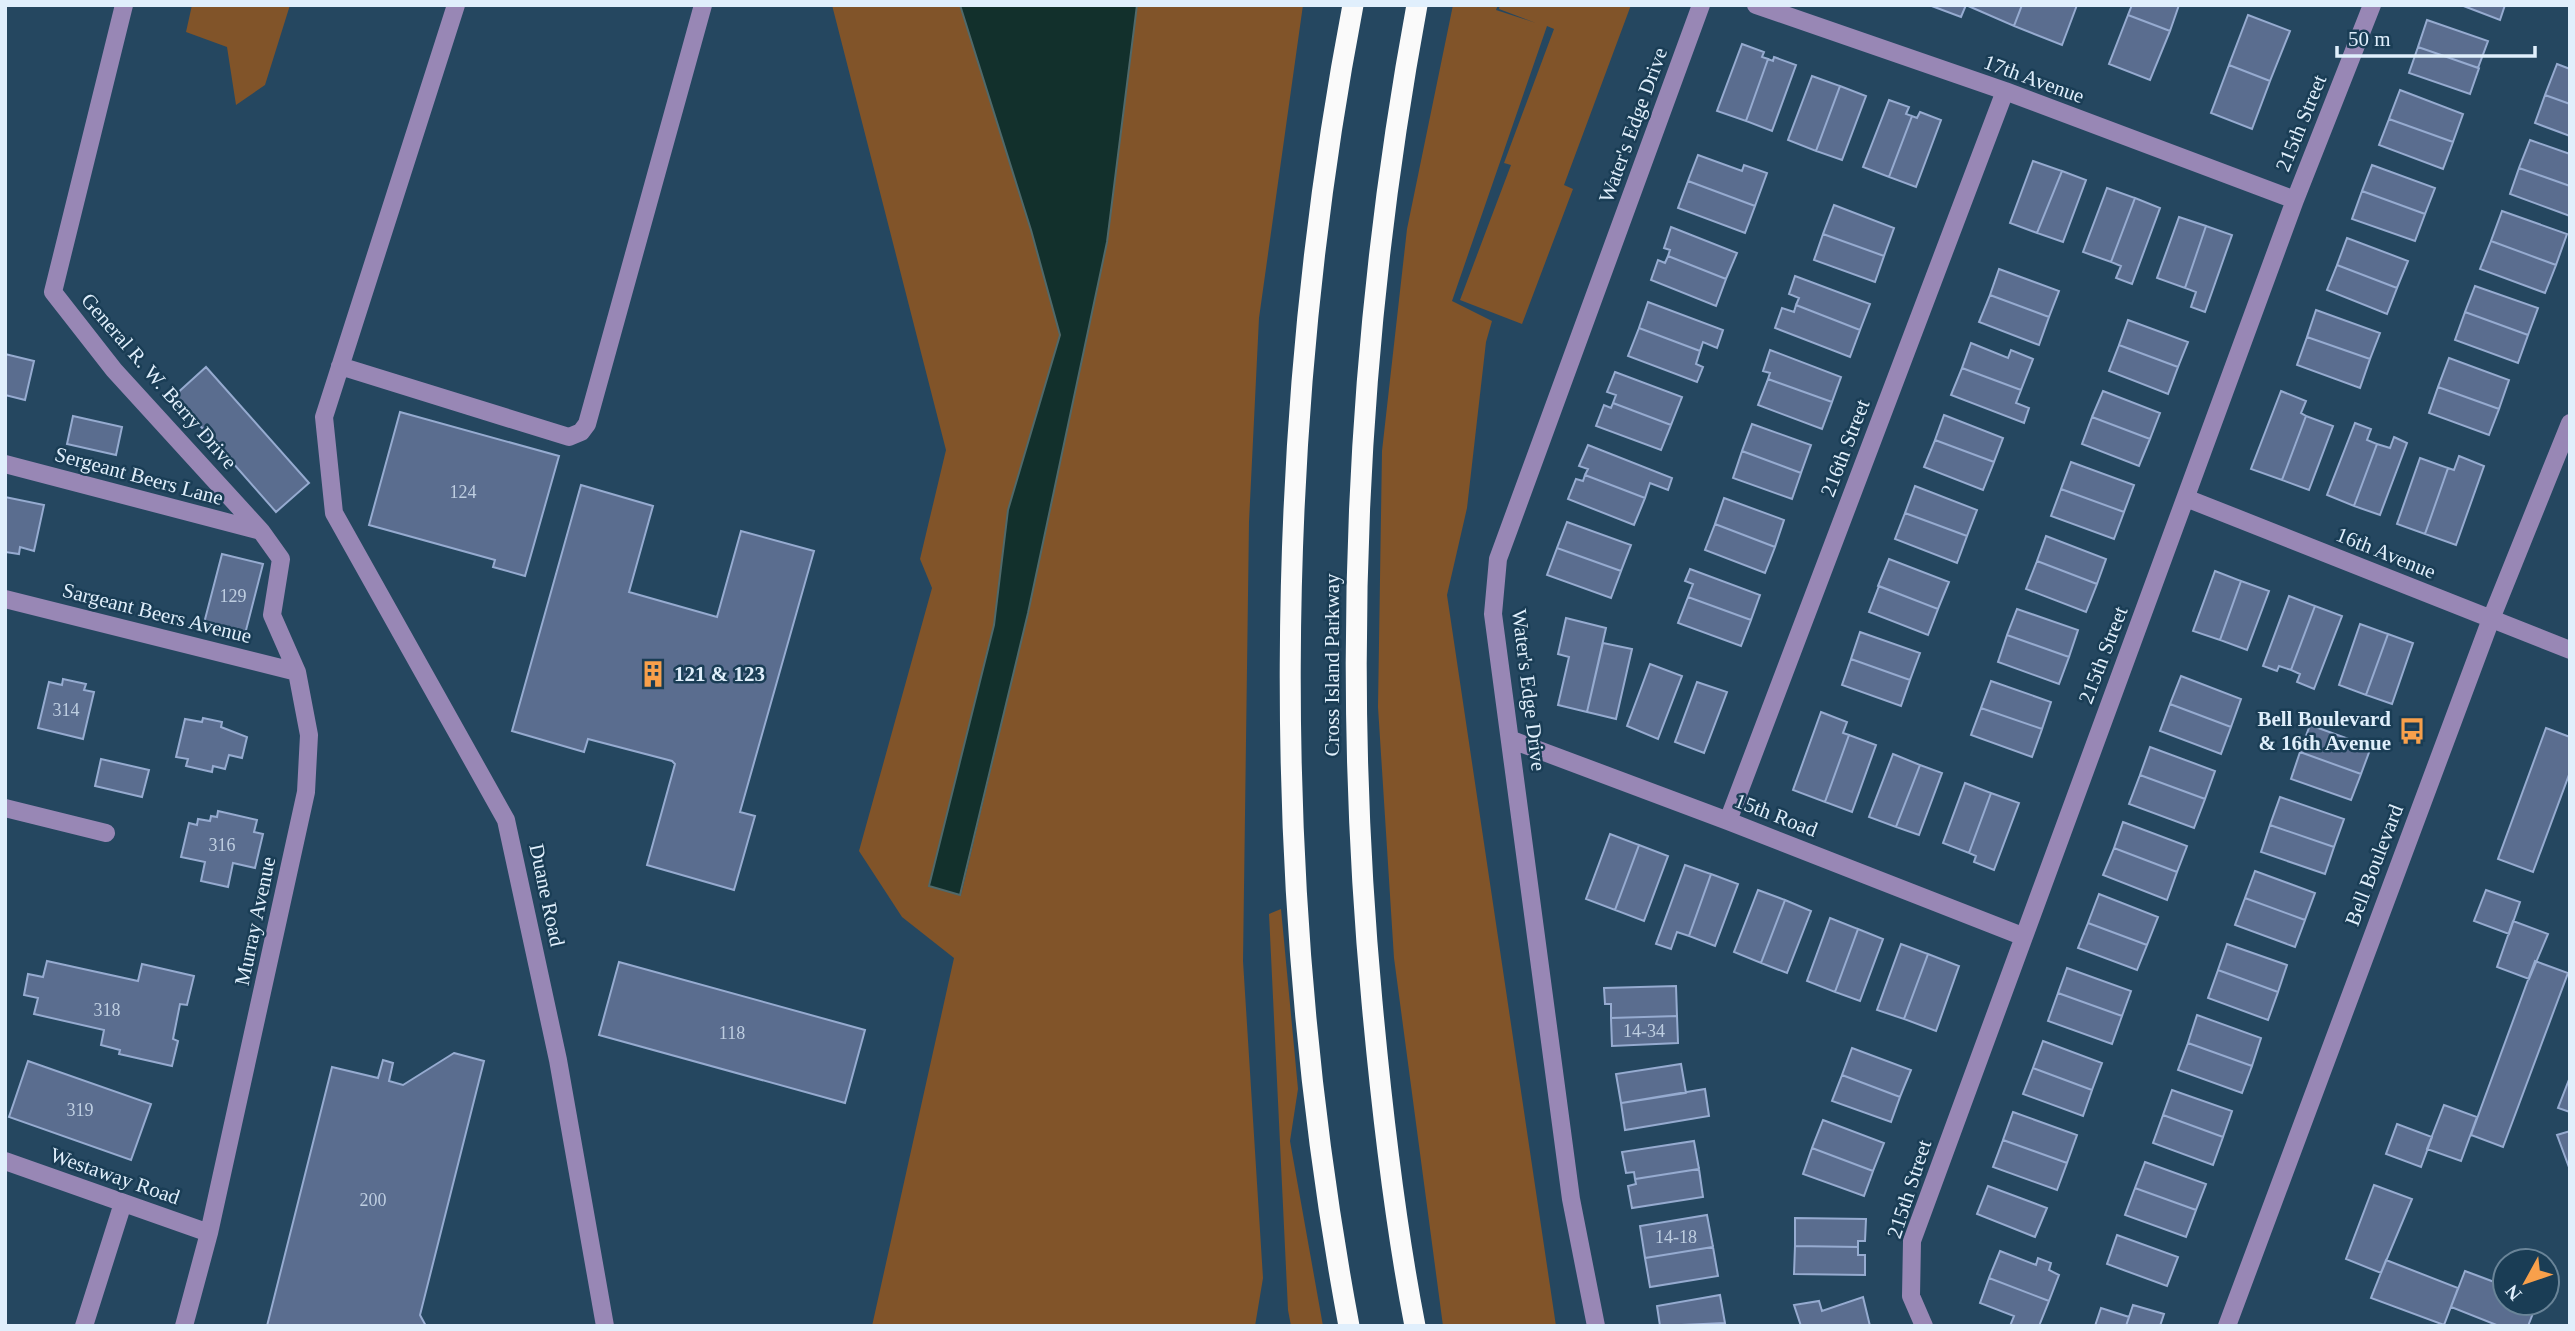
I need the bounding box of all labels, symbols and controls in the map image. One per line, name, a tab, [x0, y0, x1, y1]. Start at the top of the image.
scale bar	[2337, 14, 2535, 58]
text: 50 m	[2348, 27, 2391, 51]
street label: Water's Edge Drive	[1594, 44, 1672, 206]
street label: 17th Avenue	[1980, 50, 2088, 108]
street label: 215th Street	[2271, 71, 2331, 175]
street label: General R. W. Berry Drive	[76, 288, 242, 474]
street label: 216th Street	[1816, 396, 1875, 500]
street label: Sergeant Beers Lane	[52, 442, 226, 510]
house number: 124	[450, 482, 477, 502]
street label: 16th Avenue	[2333, 522, 2439, 584]
street label: Cross Island Parkway	[1320, 573, 1344, 757]
street label: Sargeant Beers Avenue	[60, 578, 254, 648]
house number: 129	[220, 586, 247, 606]
street label: 215th Street	[2074, 603, 2133, 707]
street label: Water's Edge Drive	[1507, 608, 1551, 772]
building icon: 121 & 123	[638, 659, 668, 689]
place label: 121 & 123	[674, 662, 765, 686]
house number: 314	[53, 700, 80, 720]
place label: Bell Boulevard & 16th Avenue	[2257, 707, 2391, 755]
bus stop icon: Bell Boulevard & 16th Avenue	[2397, 716, 2427, 746]
street label: 15th Road	[1731, 788, 1821, 842]
street label: Bell Boulevard	[2340, 801, 2408, 929]
house number: 316	[209, 835, 236, 855]
street label: Duane Road	[524, 841, 570, 949]
street label: Murray Avenue	[230, 855, 280, 987]
house number: 318	[94, 1000, 121, 1020]
house number: 14-34	[1623, 1021, 1665, 1041]
house number: 118	[719, 1023, 745, 1043]
house number: 319	[67, 1100, 94, 1120]
street label: 215th Street	[1882, 1137, 1936, 1241]
street label: Westaway Road	[47, 1143, 183, 1210]
house number: 200	[360, 1190, 387, 1210]
house number: 14-18	[1655, 1227, 1697, 1247]
north arrow	[2491, 1247, 2561, 1317]
text: N	[2501, 1280, 2526, 1305]

